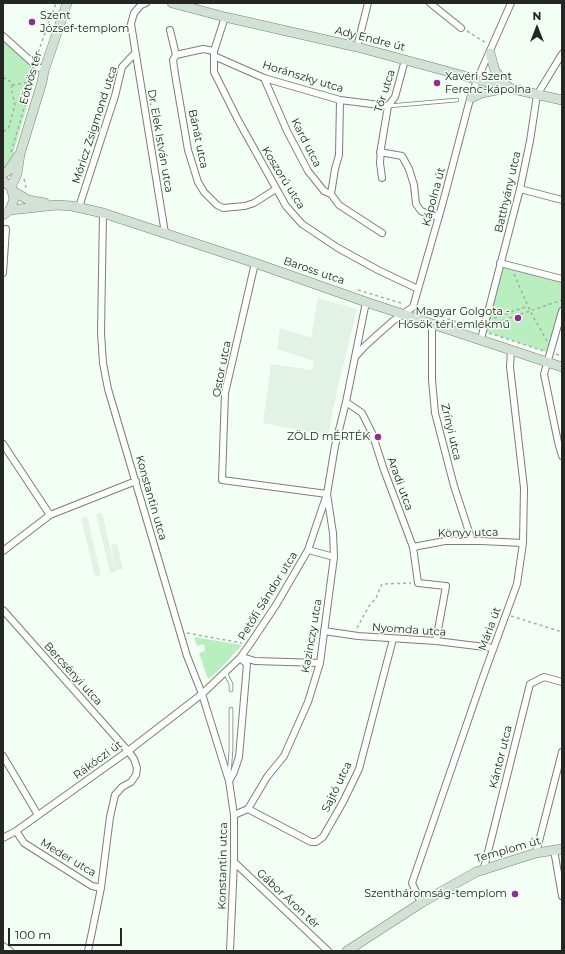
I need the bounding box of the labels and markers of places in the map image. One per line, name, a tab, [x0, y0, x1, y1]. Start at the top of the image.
place label: Szent József-templom	[40, 9, 129, 35]
marker: Szent József-templom	[27, 17, 37, 27]
place label: Xavéri Szent Ferenc-kápolna	[445, 70, 531, 96]
marker: Xavéri Szent Ferenc-kápolna	[432, 78, 442, 88]
place label: Magyar Golgota - Hősök téri emlékmű	[398, 305, 510, 331]
marker: Magyar Golgota - Hősök téri emlékmű	[513, 313, 523, 323]
place label: ZÖLD mÉRTÉK	[287, 430, 370, 444]
marker: ZÖLD mÉRTÉK	[373, 432, 383, 442]
place label: Szentháromság-templom	[364, 887, 507, 901]
marker: Szentháromság-templom	[510, 889, 520, 899]

